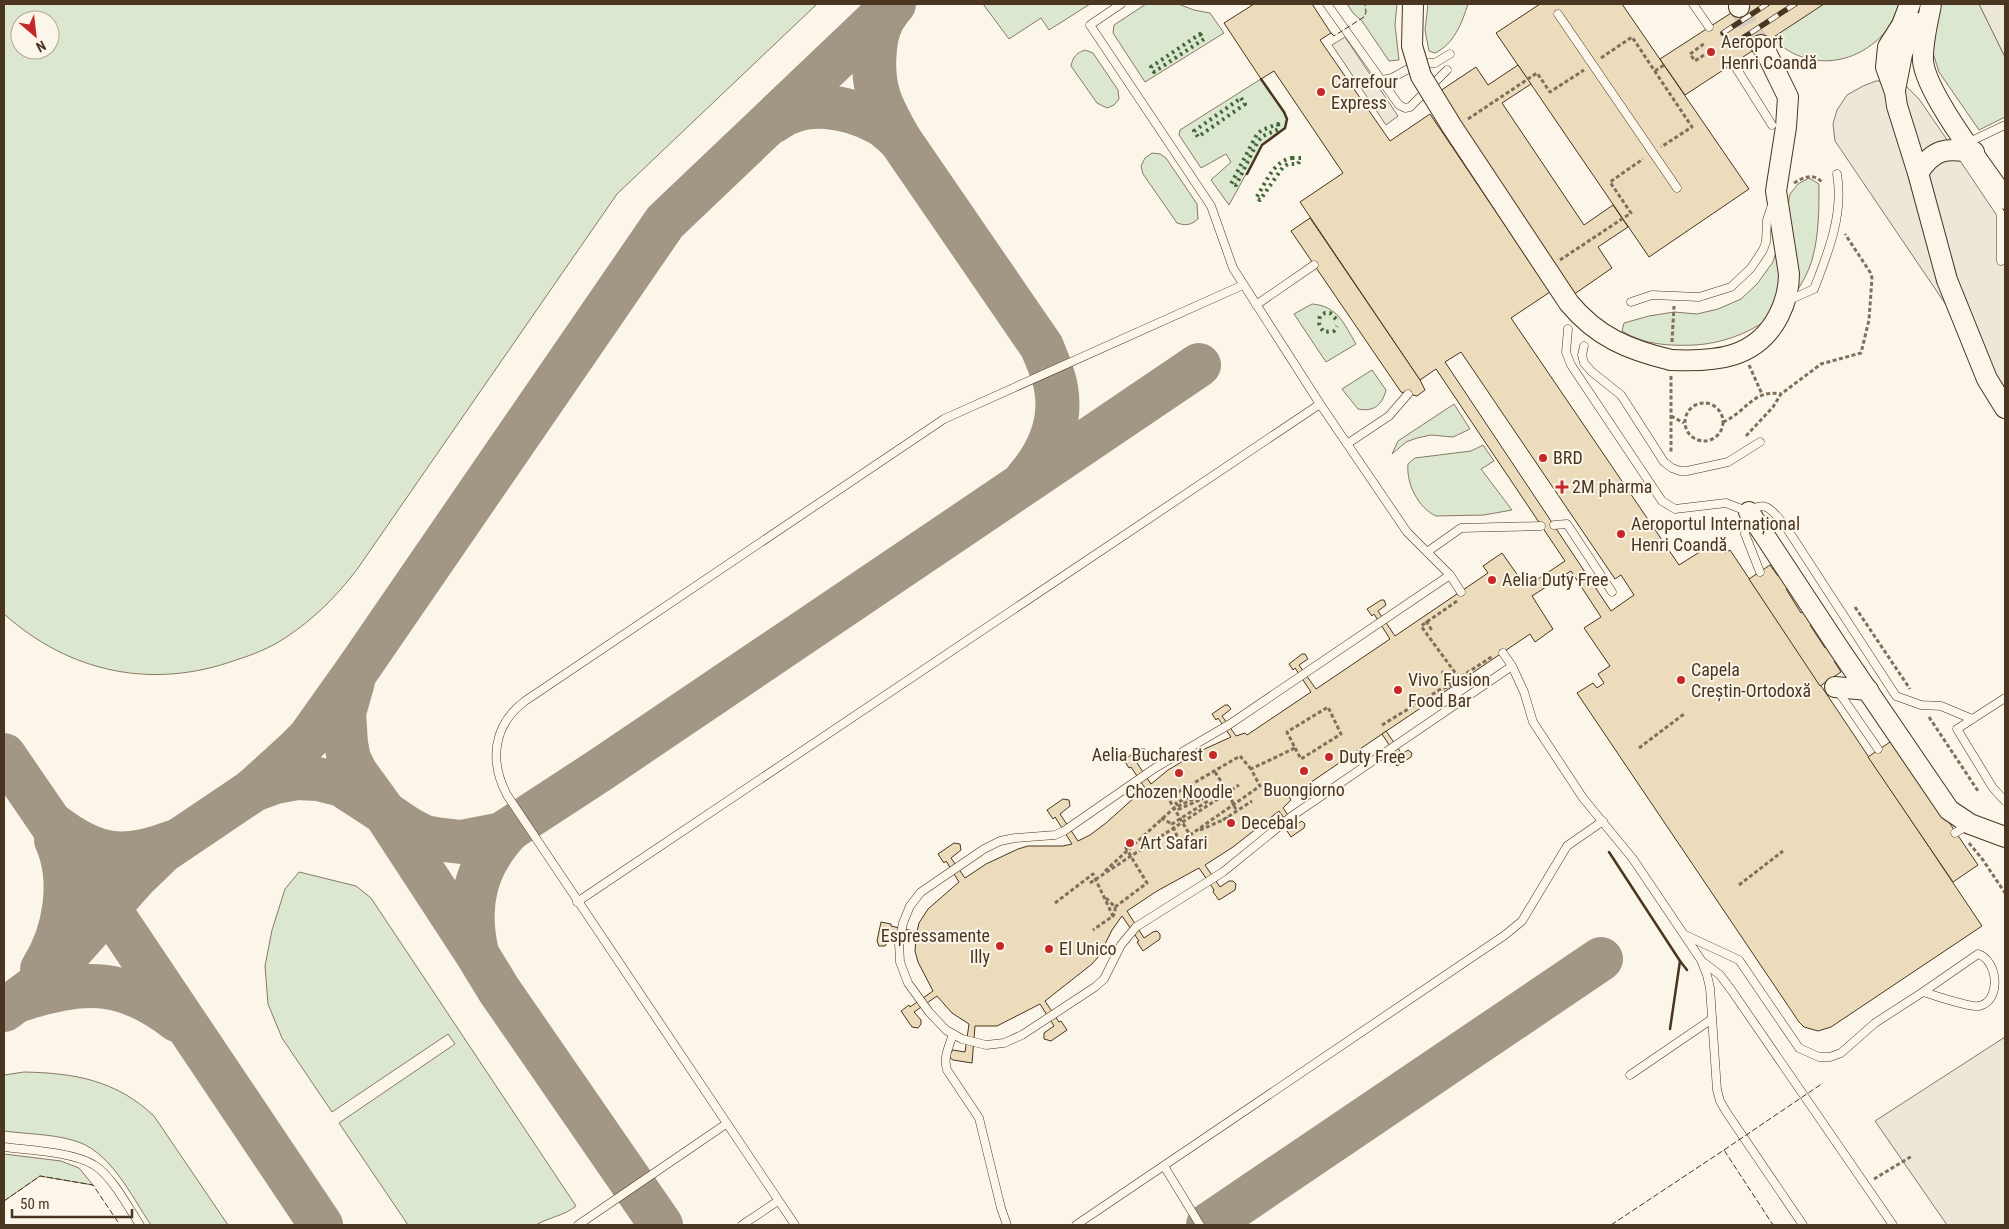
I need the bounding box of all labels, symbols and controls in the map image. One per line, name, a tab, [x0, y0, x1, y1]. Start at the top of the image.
north arrow	[10, 10, 60, 60]
place label: Aeroport Henri Coandă	[1721, 31, 1817, 73]
text: N	[34, 37, 49, 56]
marker: Aeroport Henri Coandă	[1705, 46, 1717, 58]
place label: Carrefour Express	[1331, 71, 1398, 113]
marker: Carrefour Express	[1315, 86, 1327, 98]
place label: BRD	[1553, 447, 1583, 468]
marker: BRD	[1537, 452, 1549, 464]
place label: 2M pharma	[1572, 476, 1652, 497]
marker: 2M pharma	[1556, 481, 1568, 493]
place label: Aeroportul Internațional Henri Coandă	[1631, 513, 1800, 555]
marker: Aeroportul Internațional Henri Coandă	[1615, 528, 1627, 540]
place label: Aelia Duty Free	[1502, 569, 1608, 590]
marker: Aelia Duty Free	[1486, 574, 1498, 586]
place label: Capela Creștin-Ortodoxă	[1691, 659, 1811, 702]
place label: Vivo Fusion Food Bar	[1408, 669, 1490, 711]
marker: Capela Creștin-Ortodoxă	[1675, 674, 1687, 686]
marker: Vivo Fusion Food Bar	[1392, 684, 1404, 696]
place label: Aelia Bucharest	[1092, 744, 1203, 765]
place label: Duty Free	[1339, 746, 1406, 767]
marker: Aelia Bucharest	[1207, 749, 1219, 761]
marker: Duty Free	[1323, 751, 1335, 763]
marker: Buongiorno	[1298, 765, 1310, 777]
marker: Chozen Noodle	[1173, 767, 1185, 779]
place label: Buongiorno	[1263, 779, 1345, 800]
place label: Chozen Noodle	[1125, 781, 1233, 802]
place label: Decebal	[1241, 812, 1298, 833]
marker: Decebal	[1225, 817, 1237, 829]
place label: Art Safari	[1140, 832, 1208, 853]
marker: Art Safari	[1124, 837, 1136, 849]
place label: Espressamente Illy	[881, 925, 990, 967]
place label: El Unico	[1059, 938, 1117, 959]
marker: Espressamente Illy	[994, 940, 1006, 952]
marker: El Unico	[1043, 943, 1055, 955]
scale bar	[12, 1186, 132, 1218]
text: 50 m	[20, 1195, 50, 1213]

